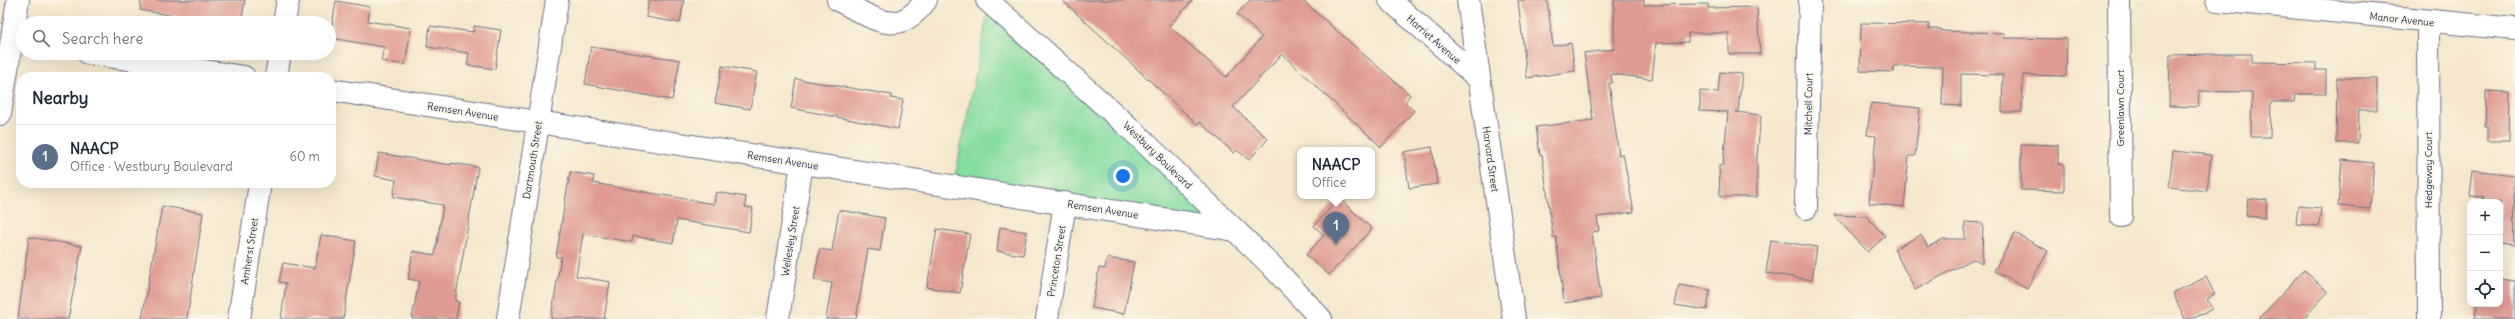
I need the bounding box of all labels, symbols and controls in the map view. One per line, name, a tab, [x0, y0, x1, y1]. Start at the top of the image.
street label: Manor Avenue	[2369, 10, 2435, 29]
street label: Harriet Avenue	[1404, 12, 1464, 67]
search box	[16, 16, 336, 60]
icon: search	[30, 27, 52, 49]
text: Search here	[62, 29, 143, 48]
street label: Greenlawn Court	[2114, 69, 2127, 146]
street label: Mitchell Court	[1801, 72, 1816, 135]
text: Nearby	[32, 87, 88, 109]
street label: Remsen Avenue	[426, 99, 499, 124]
street label: Westbury Boulevard	[1120, 119, 1195, 192]
street label: Dartmouth Street	[520, 120, 545, 200]
street label: Harvard Street	[1479, 125, 1502, 193]
street label: Hedgeway Court	[2422, 131, 2435, 208]
text: NAACP	[70, 139, 119, 158]
popup	[1297, 147, 1375, 199]
text: 1	[42, 148, 48, 165]
text: 60 m	[289, 148, 320, 165]
street label: Remsen Avenue	[746, 148, 819, 173]
text: NAACP	[1312, 155, 1360, 174]
text: Office · Westbury Boulevard	[70, 158, 233, 175]
your location	[1113, 166, 1133, 186]
text: Office	[1312, 174, 1347, 191]
street label: Remsen Avenue	[1066, 197, 1139, 222]
map controls	[2467, 199, 2503, 307]
button: +	[2467, 199, 2503, 235]
street label: Wellesley Street	[779, 204, 803, 277]
pin: 1	[1323, 212, 1349, 245]
street label: Amherst Street	[238, 216, 261, 285]
street label: Princeton Street	[1044, 224, 1069, 298]
button: −	[2467, 235, 2503, 271]
button: locate	[2467, 271, 2503, 307]

